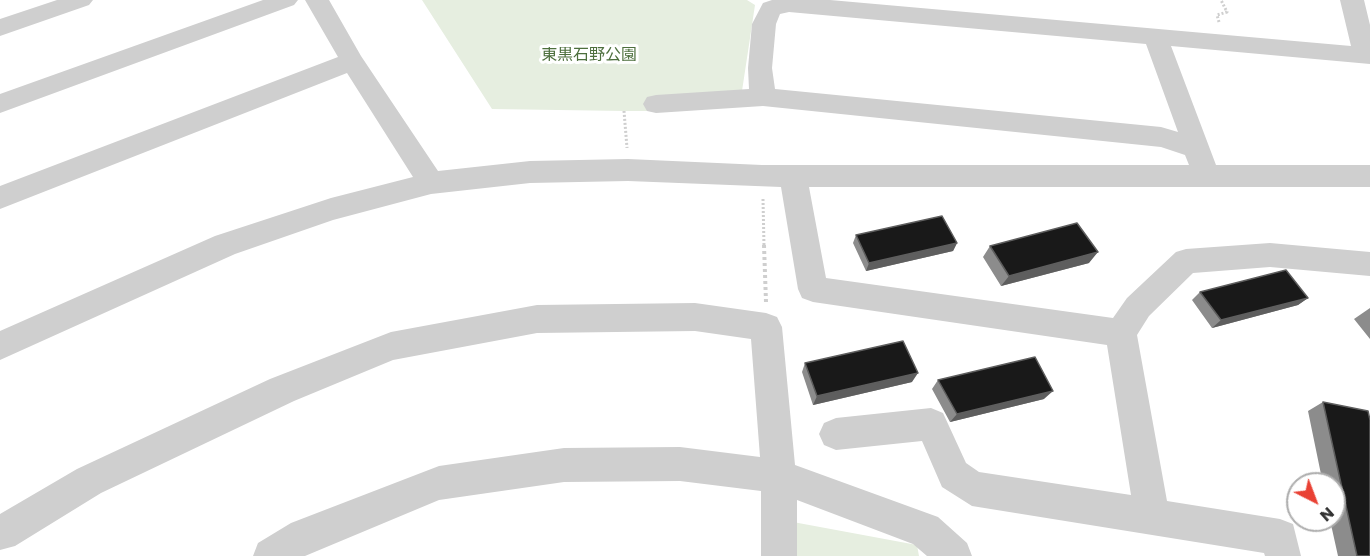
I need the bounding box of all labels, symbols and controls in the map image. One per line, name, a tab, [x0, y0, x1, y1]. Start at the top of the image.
park label: 東黒石野公園	[541, 46, 637, 66]
north arrow	[1286, 472, 1346, 532]
text: N	[1315, 502, 1339, 527]

